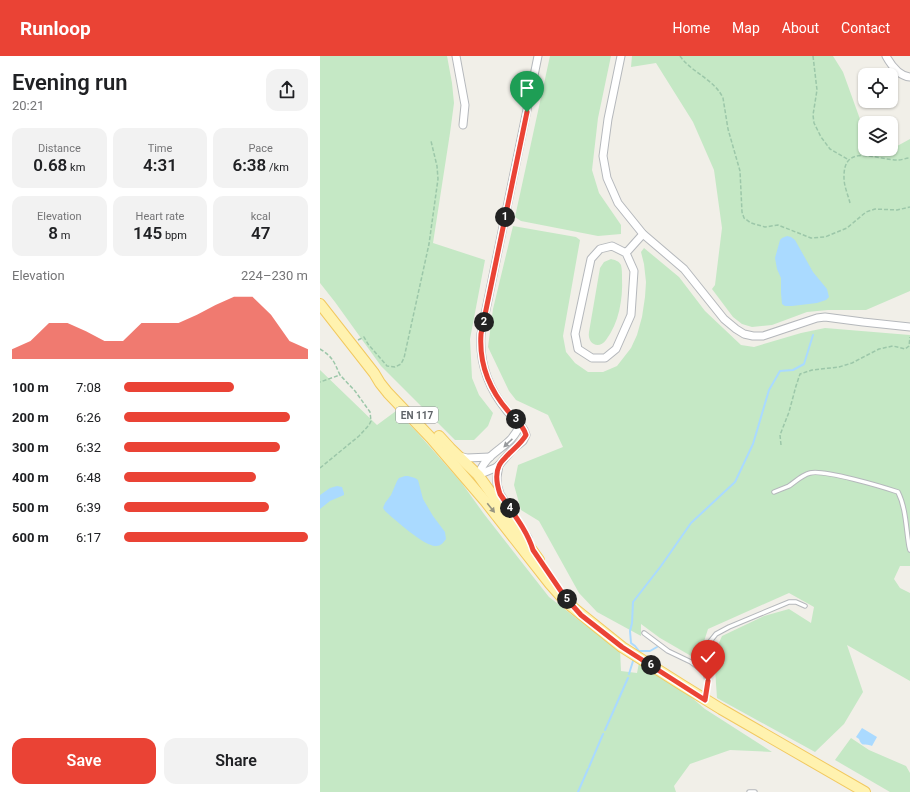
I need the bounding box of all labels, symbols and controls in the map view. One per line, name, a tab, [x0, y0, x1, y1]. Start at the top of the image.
text: Runloop	[20, 17, 91, 40]
text: Home	[672, 20, 710, 36]
text: Map	[732, 20, 760, 36]
text: About	[782, 20, 819, 36]
text: Contact	[841, 20, 890, 36]
map controls	[858, 68, 898, 156]
button: locate	[858, 68, 898, 108]
button: share	[266, 69, 308, 111]
text: Evening run	[12, 70, 128, 95]
pin	[510, 71, 544, 112]
icon: arrive	[516, 77, 538, 99]
text: 20:21	[12, 98, 44, 113]
button: layers	[858, 116, 898, 156]
text: Distance	[38, 142, 81, 155]
text: Time	[148, 142, 172, 155]
text: Pace	[248, 142, 273, 155]
text: 0.68	[33, 155, 67, 175]
text: 4:31	[143, 155, 177, 175]
text: 6:38	[233, 155, 266, 175]
text: km	[67, 161, 85, 174]
text: /km	[266, 161, 289, 174]
pin: 1	[495, 207, 515, 227]
text: Elevation	[37, 210, 82, 223]
text: Heart rate	[136, 210, 184, 223]
text: kcal	[251, 210, 271, 223]
text: 1	[502, 210, 508, 223]
text: 8	[48, 223, 58, 243]
text: 145	[133, 223, 162, 243]
text: 47	[251, 223, 270, 243]
text: m	[58, 229, 70, 242]
text: bpm	[162, 229, 187, 242]
text: Elevation	[12, 268, 65, 283]
text: 224–230 m	[241, 268, 308, 283]
pin: 2	[474, 312, 494, 332]
text: 2	[481, 315, 487, 328]
text: 100 m	[12, 380, 49, 395]
text: 7:08	[76, 380, 101, 395]
road number: EN 117	[396, 407, 438, 423]
pin: 3	[506, 409, 526, 429]
text: 200 m	[12, 410, 49, 425]
text: 6:26	[76, 410, 101, 425]
text: 3	[513, 412, 519, 425]
one-way arrow	[503, 438, 513, 447]
text: 300 m	[12, 440, 49, 455]
text: 6:32	[76, 440, 101, 455]
text: 400 m	[12, 470, 49, 485]
text: 6:48	[76, 470, 101, 485]
pin: 4	[500, 498, 520, 518]
text: 500 m	[12, 500, 49, 515]
text: 6:39	[76, 500, 101, 515]
text: 4	[507, 501, 513, 514]
one-way arrow	[487, 503, 495, 514]
text: 600 m	[12, 530, 49, 545]
text: 6:17	[76, 530, 101, 545]
pin: 5	[557, 589, 577, 609]
text: 5	[564, 592, 570, 605]
pin	[691, 640, 725, 681]
icon: check	[697, 646, 719, 668]
pin: 6	[641, 655, 661, 675]
text: 6	[648, 658, 654, 671]
button: Save	[12, 738, 156, 784]
button: Share	[164, 738, 308, 784]

